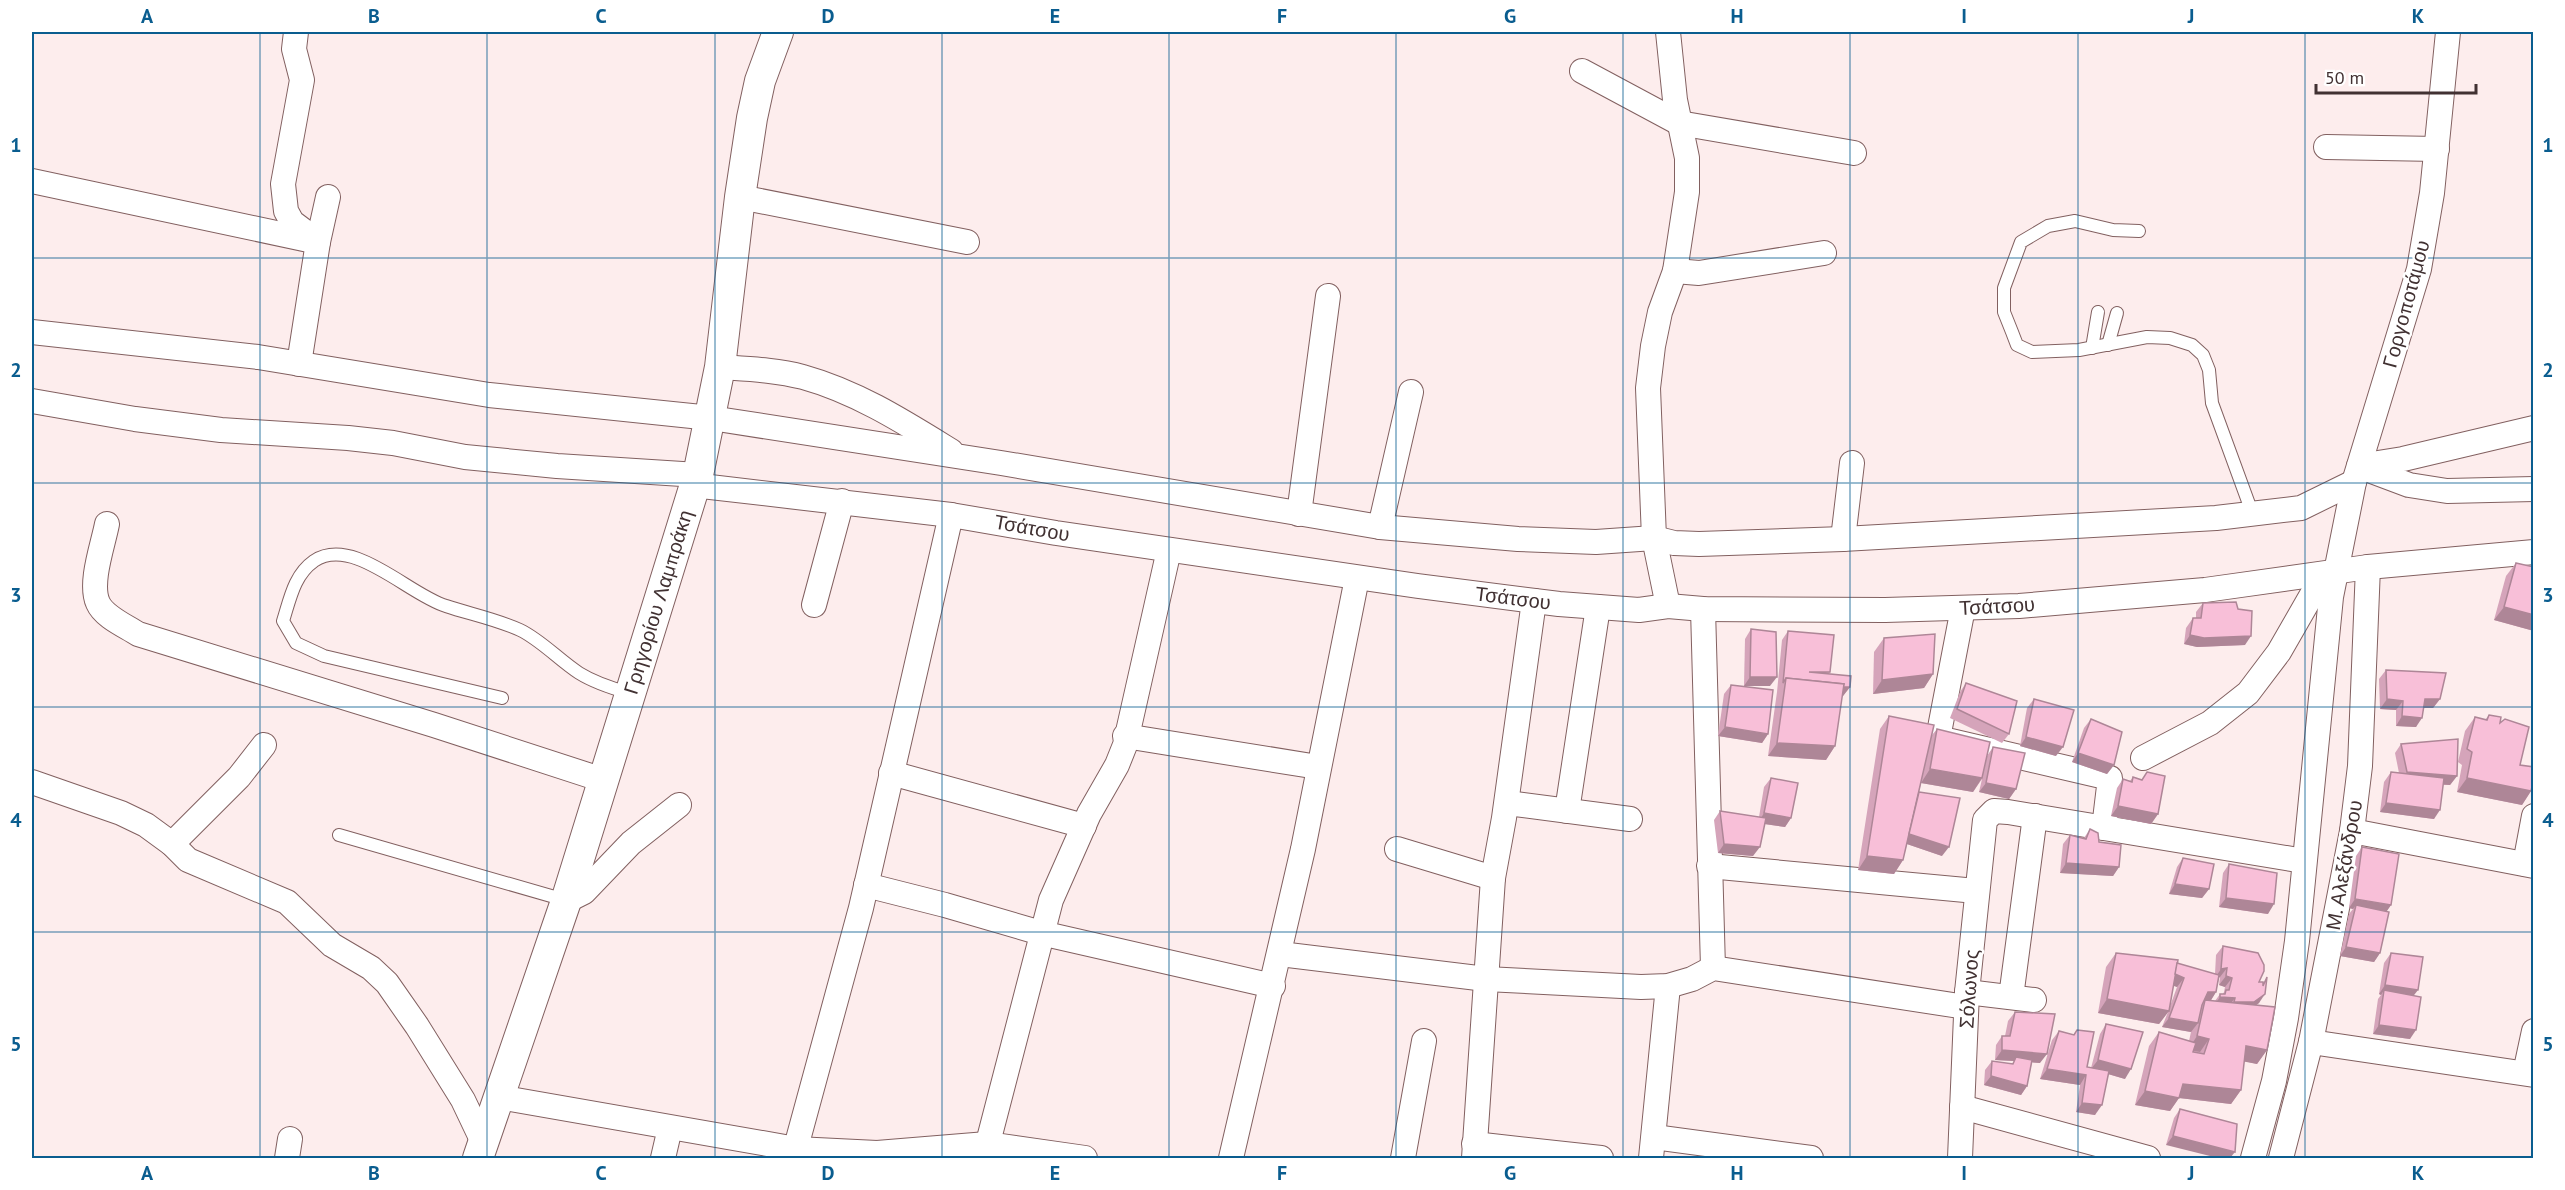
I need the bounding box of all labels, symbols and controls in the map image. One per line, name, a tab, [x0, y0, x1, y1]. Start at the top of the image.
text: A	[141, 3, 154, 29]
text: B	[368, 3, 380, 29]
text: C	[595, 3, 607, 29]
text: D	[822, 3, 835, 29]
text: E	[1050, 3, 1060, 29]
text: F	[1277, 3, 1287, 29]
text: G	[1504, 3, 1516, 29]
text: H	[1730, 3, 1744, 29]
text: I	[1961, 3, 1967, 29]
text: J	[2187, 3, 2194, 29]
text: K	[2412, 3, 2425, 29]
scale bar	[2316, 57, 2476, 95]
text: 50 m	[2325, 66, 2364, 89]
text: 1	[10, 132, 22, 158]
text: 1	[2542, 132, 2554, 158]
street label: Γοργοποτάμου	[2376, 237, 2436, 371]
text: 2	[10, 357, 22, 383]
text: 2	[2542, 357, 2554, 383]
street label: Γρηγορίου Λαμπράκη	[618, 507, 698, 697]
street label: Τσάτσου	[992, 509, 1072, 547]
street label: Τσάτσου	[1474, 580, 1552, 616]
text: 3	[10, 582, 22, 608]
text: 3	[2542, 582, 2554, 608]
street label: Τσάτσου	[1958, 591, 2036, 621]
street label: Μ. Αλεξάνδρου	[2320, 798, 2368, 932]
text: 4	[10, 807, 22, 833]
text: 4	[2542, 807, 2554, 833]
street label: Σόλωνος	[1953, 948, 1985, 1029]
text: 5	[10, 1031, 22, 1057]
text: 5	[2542, 1031, 2554, 1057]
text: A	[141, 1160, 154, 1186]
text: B	[368, 1160, 380, 1186]
text: C	[595, 1160, 607, 1186]
text: D	[822, 1160, 835, 1186]
text: E	[1050, 1160, 1060, 1186]
text: F	[1277, 1160, 1287, 1186]
text: G	[1504, 1160, 1516, 1186]
text: H	[1730, 1160, 1744, 1186]
text: I	[1961, 1160, 1967, 1186]
text: J	[2187, 1160, 2194, 1186]
text: K	[2412, 1160, 2425, 1186]

